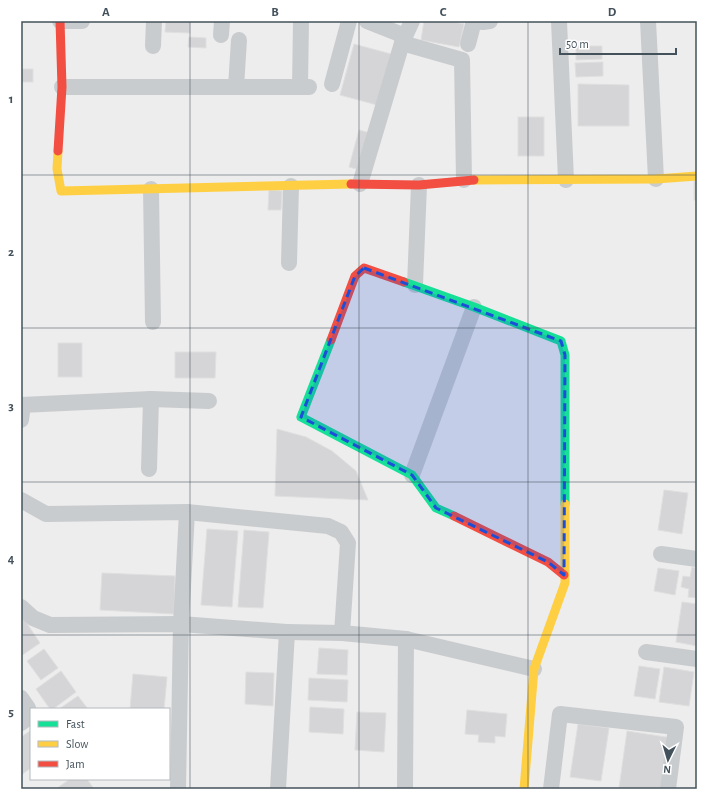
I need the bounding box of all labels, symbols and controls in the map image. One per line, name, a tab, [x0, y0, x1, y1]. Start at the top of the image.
text: A	[102, 6, 110, 19]
text: B	[271, 6, 279, 19]
text: C	[440, 6, 447, 19]
text: D	[608, 6, 617, 19]
scale bar	[560, 30, 676, 56]
text: 50 m	[566, 38, 589, 50]
text: 1	[9, 93, 13, 106]
text: 2	[8, 246, 14, 259]
text: 3	[8, 400, 14, 413]
text: 4	[8, 553, 15, 566]
text: 5	[8, 706, 14, 719]
legend	[30, 708, 170, 780]
text: Fast	[66, 718, 85, 730]
text: Slow	[66, 738, 88, 750]
north arrow	[648, 740, 688, 780]
text: Jam	[66, 758, 85, 770]
text: N	[663, 764, 671, 775]

